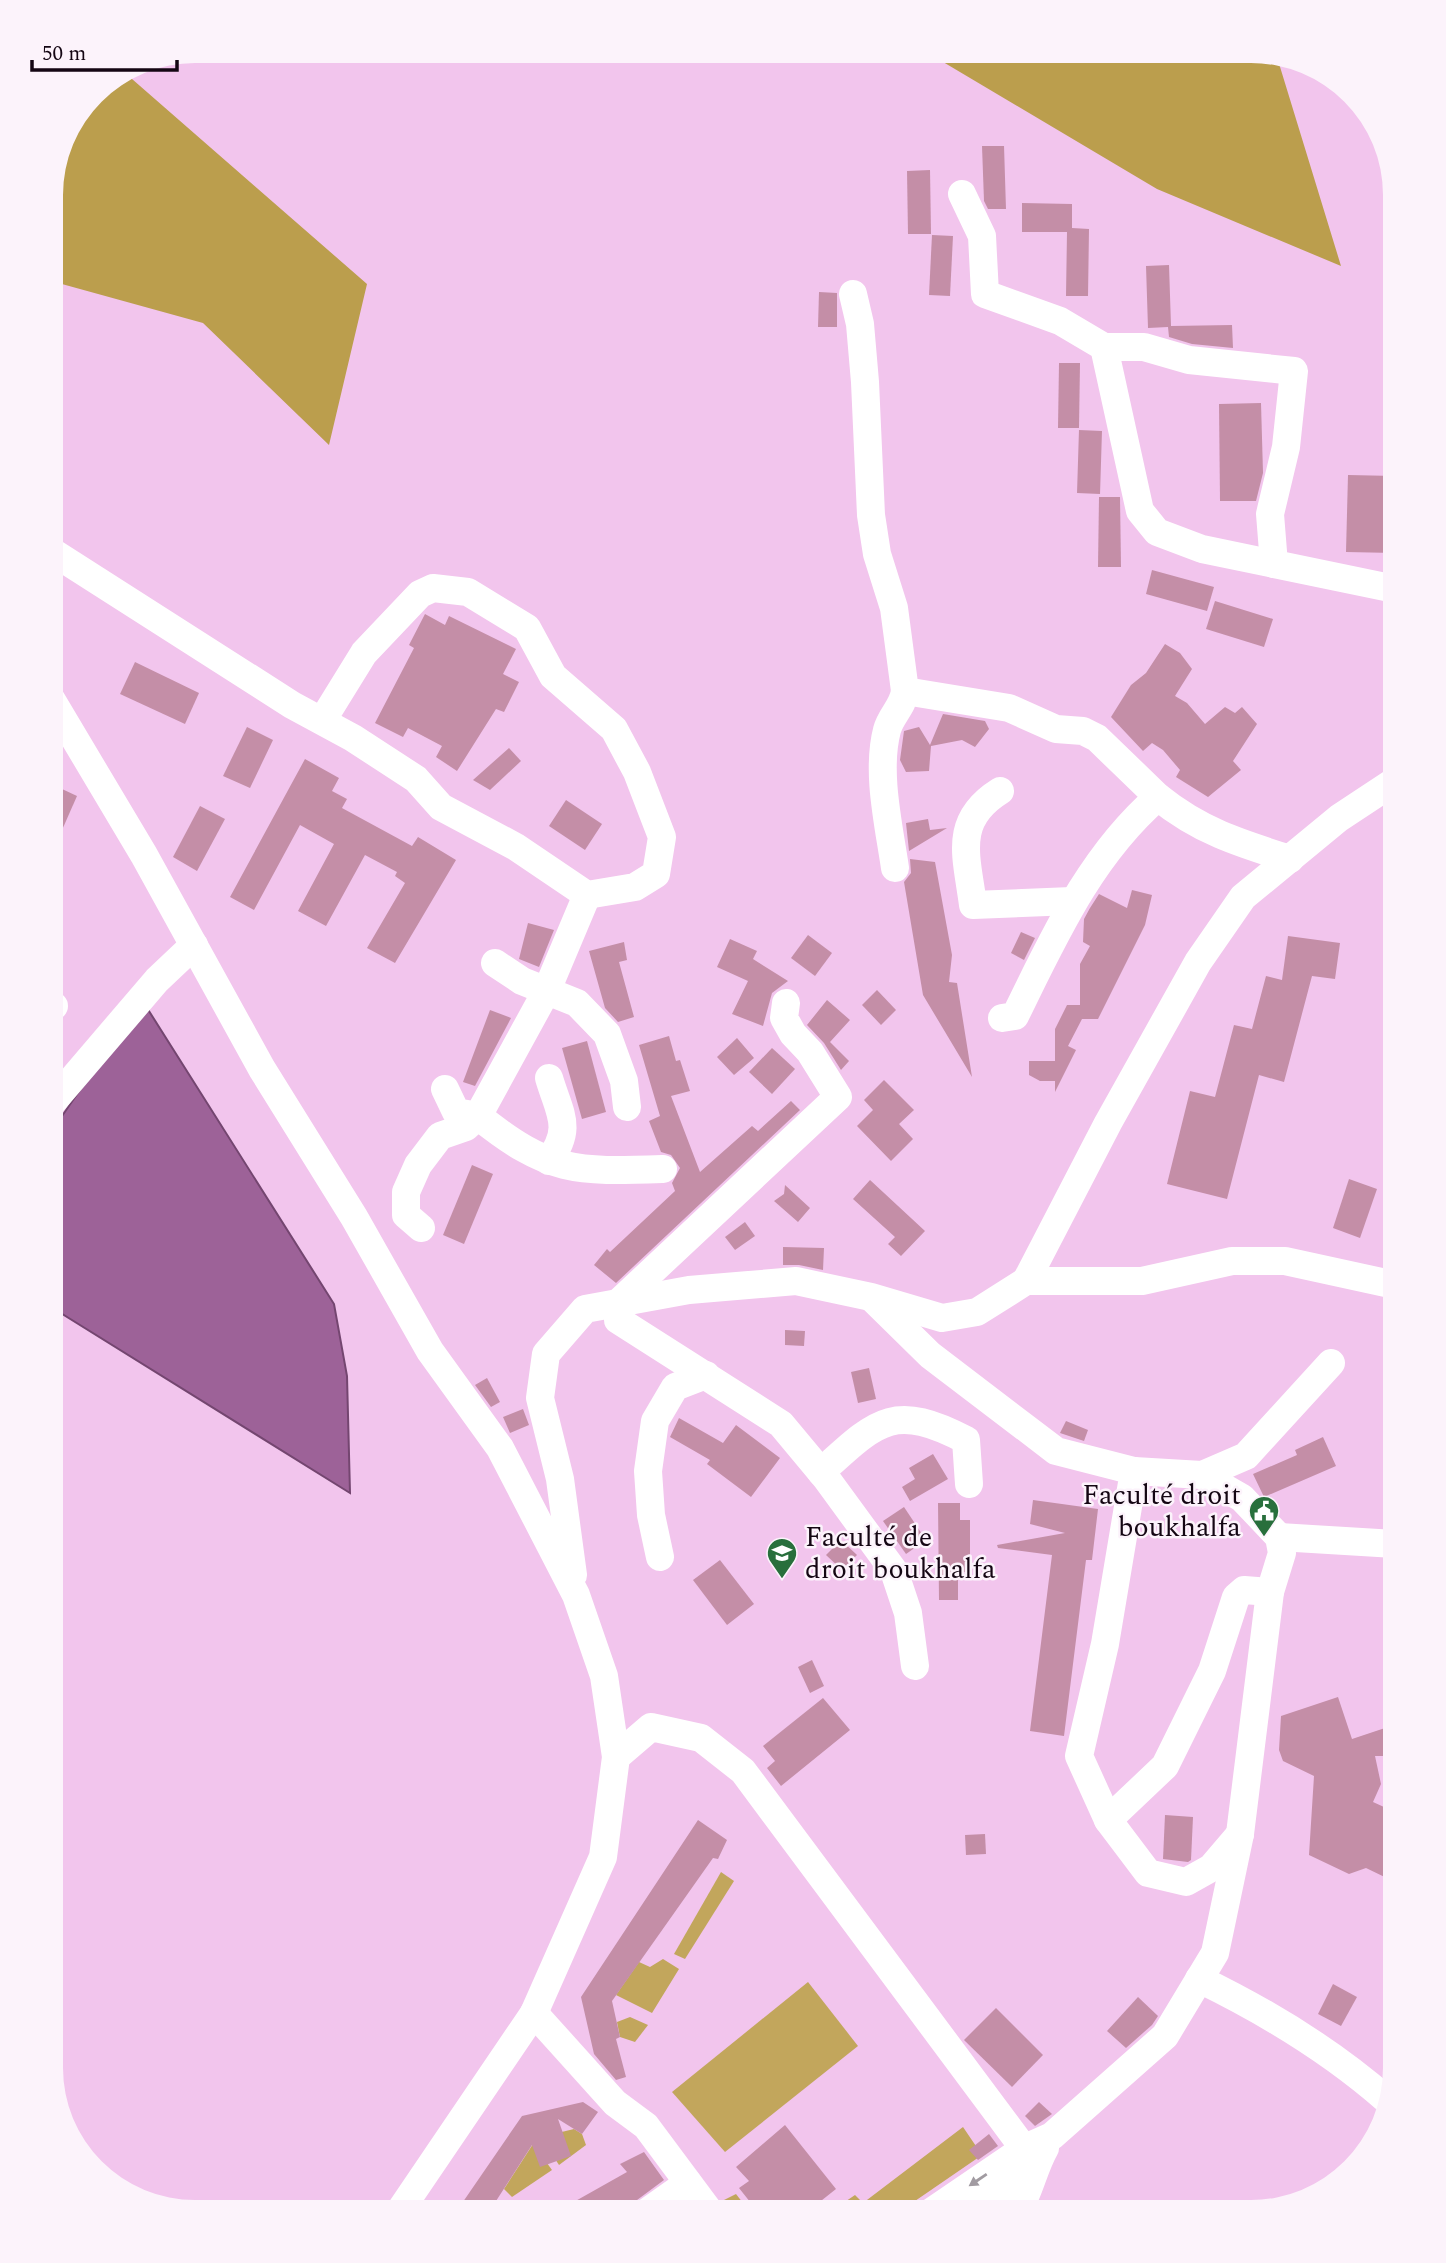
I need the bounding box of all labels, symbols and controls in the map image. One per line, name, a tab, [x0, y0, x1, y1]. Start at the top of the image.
scale bar	[32, 28, 177, 72]
text: 50 m	[42, 38, 86, 70]
place label: Faculté droit boukhalfa	[1082, 1474, 1241, 1549]
public building icon: Faculté droit boukhalfa	[1247, 1494, 1281, 1538]
place label: Faculté de droit boukhalfa	[805, 1516, 996, 1591]
school or university icon: Faculté de droit boukhalfa	[765, 1536, 799, 1580]
one-way arrow	[969, 2173, 987, 2187]

